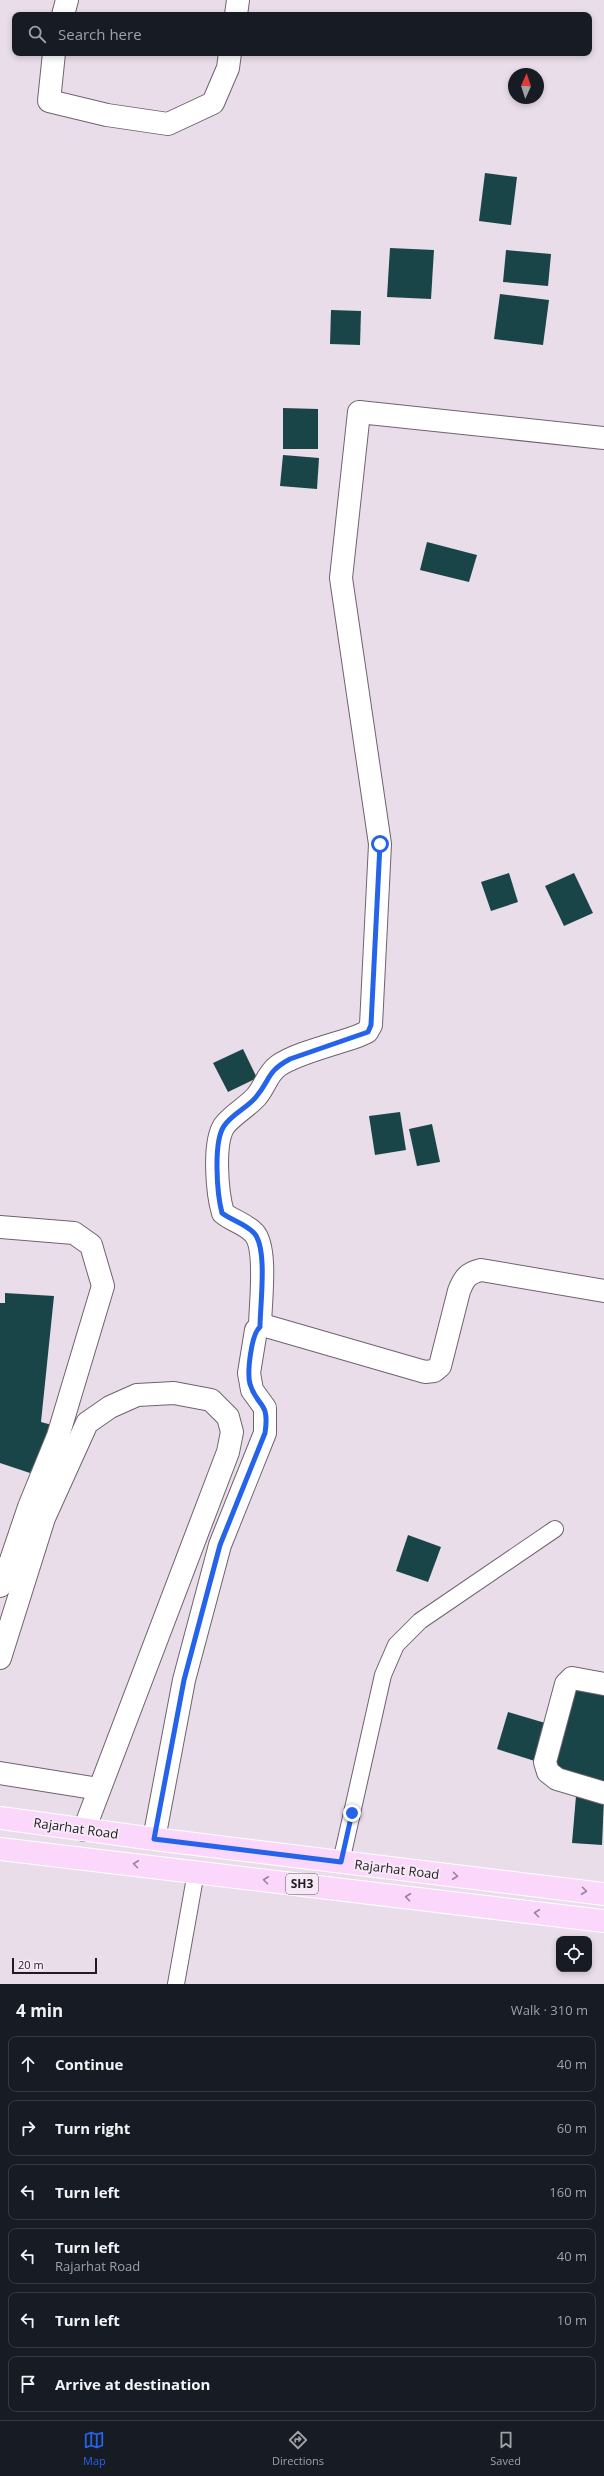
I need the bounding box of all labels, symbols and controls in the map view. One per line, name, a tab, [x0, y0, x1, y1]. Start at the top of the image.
search box	[12, 12, 592, 56]
icon: search	[26, 23, 48, 45]
text: Search here	[58, 24, 142, 44]
north arrow	[508, 68, 544, 104]
route start	[371, 835, 389, 853]
route end	[343, 1804, 361, 1822]
street label: Rajarhat Road	[33, 1813, 119, 1843]
street label: Rajarhat Road	[354, 1855, 440, 1883]
one-way arrow	[133, 1860, 140, 1869]
one-way arrow	[452, 1871, 458, 1880]
road number: SH3	[286, 1874, 318, 1894]
one-way arrow	[262, 1876, 269, 1885]
one-way arrow	[581, 1887, 587, 1896]
one-way arrow	[405, 1893, 412, 1902]
one-way arrow	[534, 1909, 541, 1918]
map controls	[556, 1936, 592, 1972]
button: locate	[556, 1936, 592, 1972]
scale bar	[12, 1956, 97, 1975]
text: 20 m	[18, 1957, 44, 1972]
text: 4 min	[16, 1999, 63, 2022]
text: Walk · 310 m	[511, 2001, 588, 2019]
icon: ahead	[17, 2053, 39, 2075]
text: Continue	[55, 2054, 123, 2074]
text: 40 m	[557, 2055, 587, 2073]
icon: right	[17, 2117, 39, 2139]
text: Turn right	[55, 2118, 130, 2138]
text: 60 m	[557, 2119, 587, 2137]
icon: left	[17, 2181, 39, 2203]
text: Turn left	[55, 2182, 120, 2202]
text: 160 m	[549, 2183, 587, 2201]
text: Turn left	[55, 2237, 120, 2257]
icon: left	[17, 2245, 39, 2267]
text: 40 m	[557, 2247, 587, 2265]
text: Rajarhat Road	[55, 2257, 140, 2275]
icon: left	[17, 2309, 39, 2331]
text: Turn left	[55, 2310, 120, 2330]
text: 10 m	[557, 2311, 587, 2329]
icon: arrive	[17, 2373, 39, 2395]
text: Arrive at destination	[55, 2374, 210, 2394]
tab: Map	[83, 2429, 106, 2468]
tab: Directions	[272, 2429, 324, 2468]
tab: Saved	[490, 2429, 521, 2468]

